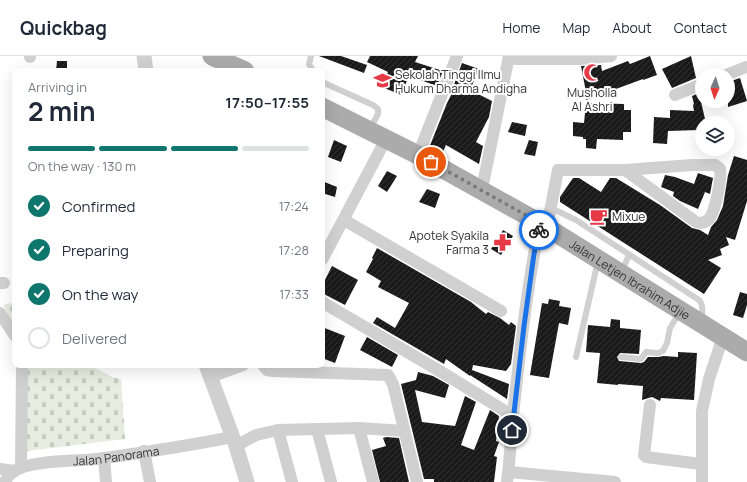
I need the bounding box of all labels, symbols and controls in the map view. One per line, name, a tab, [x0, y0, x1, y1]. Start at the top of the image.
text: Quickbag	[20, 15, 107, 41]
text: Home	[503, 18, 540, 37]
text: Map	[562, 18, 590, 37]
text: About	[612, 18, 652, 37]
text: Contact	[674, 18, 727, 37]
mosque icon: Musholla Al Ashri	[582, 63, 602, 83]
place label: Sekolah Tinggi Ilmu Hukum Dharma Andigha	[395, 66, 527, 97]
north arrow	[695, 68, 735, 108]
map controls	[695, 68, 735, 156]
school or university icon: Sekolah Tinggi Ilmu Hukum Dharma Andigha	[372, 71, 392, 91]
text: Arriving in	[28, 78, 87, 96]
place label: Musholla Al Ashri	[567, 84, 617, 115]
text: 17:50–17:55	[225, 92, 309, 113]
text: 2 min	[28, 93, 96, 129]
button: layers	[695, 116, 735, 156]
pin	[414, 145, 448, 179]
icon: bag	[420, 151, 442, 173]
text: On the way · 130 m	[28, 157, 136, 175]
icon: check	[28, 195, 50, 217]
text: Confirmed	[62, 196, 135, 217]
text: 17:24	[279, 197, 309, 215]
cafe icon: Mixue	[589, 206, 609, 226]
place label: Mixue	[612, 208, 645, 225]
courier	[519, 210, 559, 250]
icon: bike	[528, 219, 550, 241]
place label: Apotek Syakila Farma 3	[409, 227, 489, 258]
pharmacy icon: Apotek Syakila Farma 3	[492, 232, 512, 252]
street label: Jalan Letjen Ibrahim Adjie	[566, 235, 694, 323]
icon: check	[28, 239, 50, 261]
text: Preparing	[62, 240, 129, 261]
text: 17:28	[279, 241, 309, 259]
icon: check	[28, 283, 50, 305]
text: On the way	[62, 284, 138, 305]
text: 17:33	[279, 285, 309, 303]
text: Delivered	[62, 328, 127, 349]
pin	[495, 413, 529, 447]
icon: home	[501, 419, 523, 441]
street label: Jalan Panorama	[73, 442, 160, 469]

